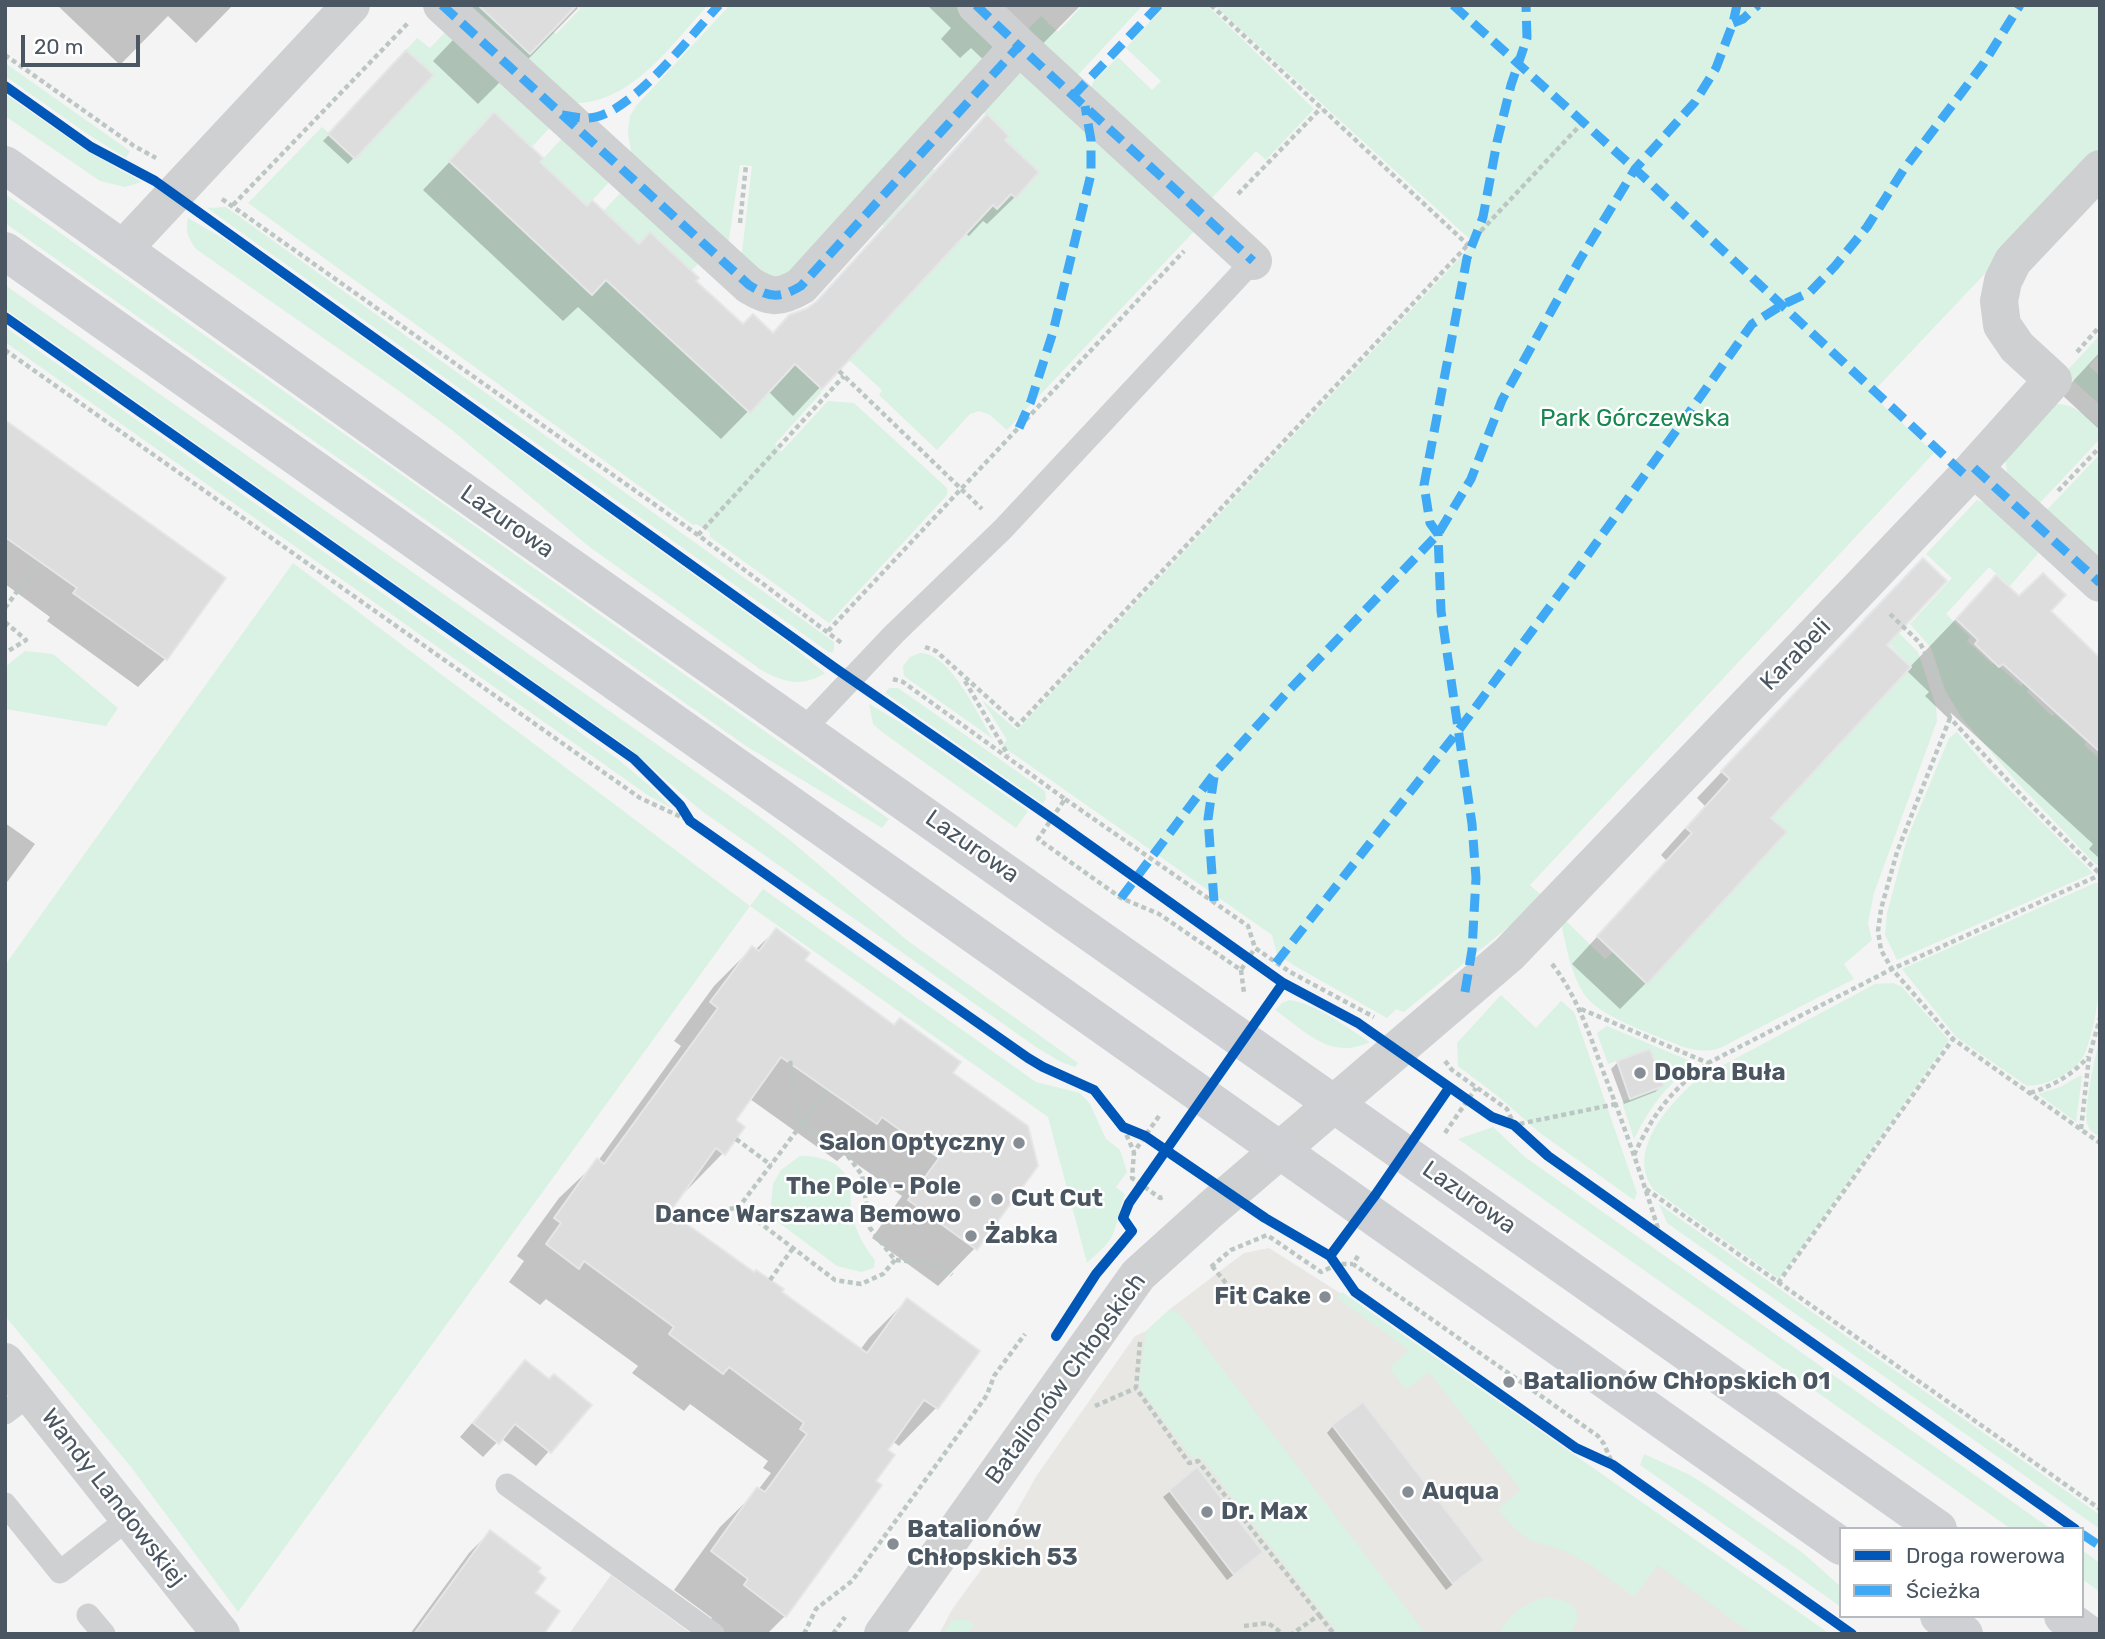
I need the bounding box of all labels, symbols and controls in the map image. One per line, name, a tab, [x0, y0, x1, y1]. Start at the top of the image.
scale bar	[24, 21, 144, 65]
text: 20 m	[34, 34, 83, 59]
park label: Park Górczewska	[1540, 405, 1730, 433]
street label: Lazurowa	[455, 479, 559, 565]
street label: Karabeli	[1755, 613, 1837, 697]
street label: Lazurowa	[920, 804, 1024, 890]
place label: Dobra Buła	[1654, 1059, 1786, 1087]
marker: Dobra Buła	[1632, 1065, 1648, 1081]
place label: Salon Optyczny	[819, 1129, 1005, 1157]
marker: Salon Optyczny	[1011, 1135, 1027, 1151]
street label: Lazurowa	[1417, 1155, 1521, 1241]
place label: The Pole - Pole Dance Warszawa Bemowo	[655, 1173, 961, 1229]
place label: Cut Cut	[1011, 1185, 1103, 1213]
marker: Cut Cut	[989, 1191, 1005, 1207]
marker: The Pole - Pole Dance Warszawa Bemowo	[967, 1193, 983, 1209]
place label: Żabka	[985, 1222, 1058, 1250]
marker: Żabka	[963, 1228, 979, 1244]
street label: Batalionów Chłopskich	[980, 1268, 1152, 1490]
place label: Fit Cake	[1214, 1283, 1311, 1311]
marker: Fit Cake	[1317, 1289, 1333, 1305]
place label: Batalionów Chłopskich 01	[1523, 1368, 1830, 1396]
marker: Batalionów Chłopskich 01	[1501, 1374, 1517, 1390]
street label: Wandy Landowskiej	[35, 1403, 191, 1593]
place label: Auqua	[1422, 1478, 1499, 1506]
marker: Auqua	[1400, 1484, 1416, 1500]
place label: Dr. Max	[1221, 1498, 1308, 1526]
marker: Dr. Max	[1199, 1504, 1215, 1520]
place label: Batalionów Chłopskich 53	[907, 1516, 1078, 1572]
legend	[1839, 1527, 2084, 1618]
marker: Batalionów Chłopskich 53	[885, 1536, 901, 1552]
text: Droga rowerowa	[1906, 1543, 2065, 1568]
text: Ścieżka	[1906, 1578, 1980, 1603]

